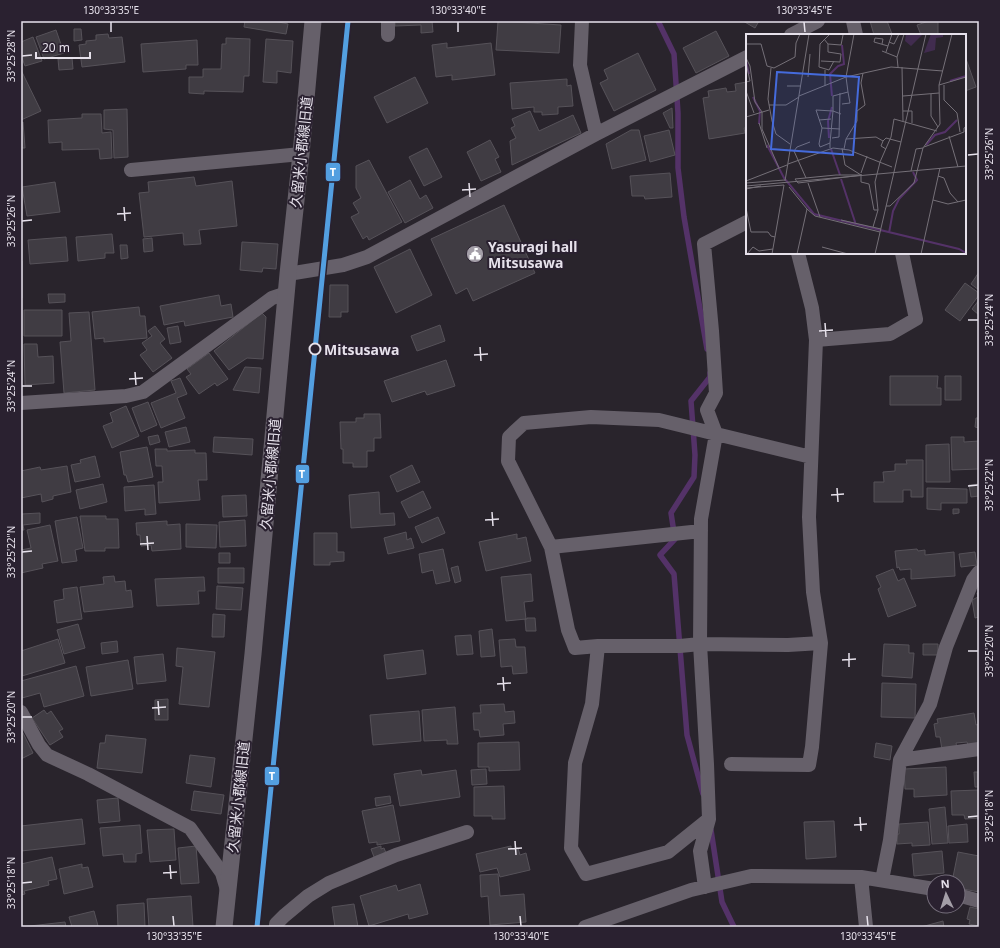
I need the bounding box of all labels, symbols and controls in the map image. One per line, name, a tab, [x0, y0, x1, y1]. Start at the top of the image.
text: 130°33'35"E	[83, 3, 139, 17]
text: 130°33'40"E	[430, 3, 486, 17]
text: 130°33'45"E	[776, 3, 832, 17]
text: 33°25'28"N	[4, 30, 18, 82]
scale bar	[36, 34, 90, 60]
inset map	[746, 34, 966, 254]
text: 20 m	[42, 39, 70, 56]
street label: 久留米小郡線旧道	[286, 95, 316, 209]
text: 33°25'26"N	[982, 128, 996, 180]
line badge: T	[325, 162, 341, 182]
text: T	[330, 164, 337, 179]
text: 33°25'26"N	[4, 195, 18, 247]
place label: Yasuragi hall Mitsusawa	[488, 237, 577, 272]
public building icon: Yasuragi hall Mitsusawa	[465, 244, 485, 264]
text: 33°25'24"N	[982, 294, 996, 346]
place label: Mitsusawa	[324, 340, 399, 359]
marker: Mitsusawa	[308, 342, 322, 356]
text: 33°25'24"N	[4, 360, 18, 412]
street label: 久留米小郡線旧道	[256, 417, 284, 531]
text: 33°25'22"N	[982, 459, 996, 511]
line badge: T	[295, 464, 310, 484]
text: T	[299, 466, 306, 481]
text: 33°25'22"N	[4, 526, 18, 578]
text: 33°25'20"N	[982, 625, 996, 677]
text: 33°25'20"N	[4, 691, 18, 743]
street label: 久留米小郡線旧道	[223, 740, 253, 854]
line badge: T	[264, 766, 280, 786]
text: T	[269, 768, 276, 783]
text: 33°25'18"N	[982, 790, 996, 842]
text: 33°25'18"N	[4, 857, 18, 909]
north arrow	[926, 874, 966, 914]
text: N	[940, 876, 950, 891]
text: 130°33'35"E	[146, 929, 202, 943]
text: 130°33'40"E	[493, 929, 549, 943]
text: 130°33'45"E	[840, 929, 896, 943]

